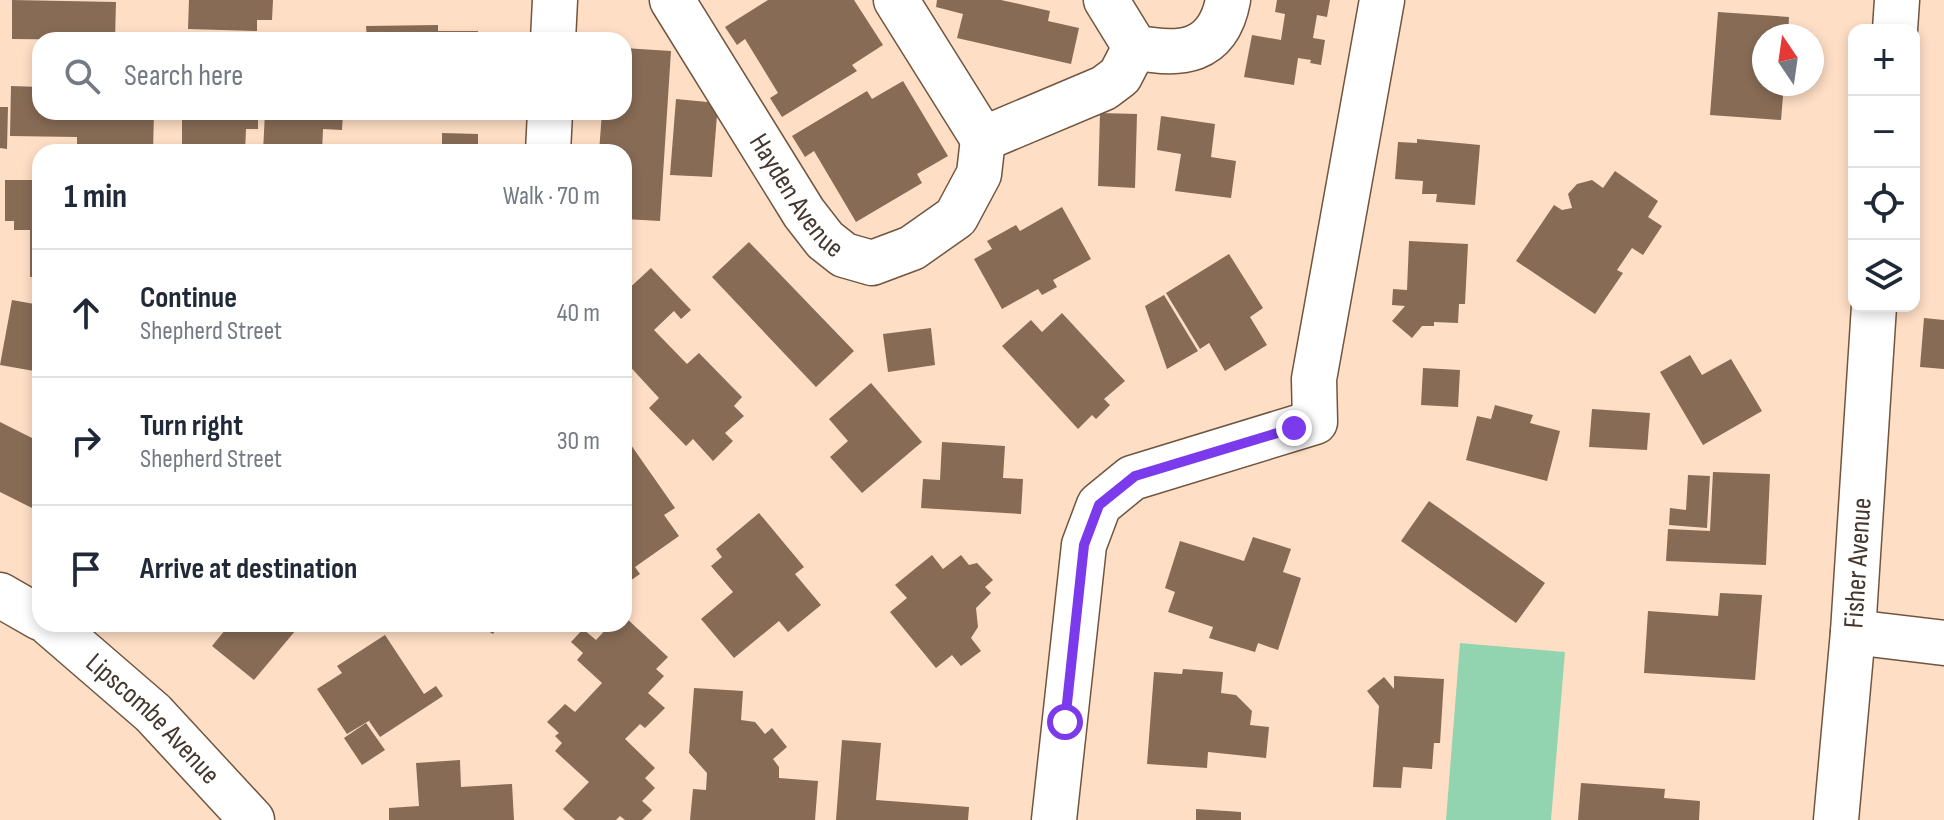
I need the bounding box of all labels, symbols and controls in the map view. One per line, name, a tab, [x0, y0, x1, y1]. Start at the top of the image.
north arrow	[1752, 24, 1824, 96]
map controls	[1848, 24, 1920, 312]
button: +	[1848, 24, 1920, 96]
search box	[32, 32, 632, 120]
icon: search	[60, 54, 104, 98]
text: Search here	[124, 58, 243, 94]
button: −	[1848, 96, 1920, 168]
street label: Hayden Avenue	[742, 128, 850, 265]
button: locate	[1848, 168, 1920, 240]
text: 1 min	[64, 176, 127, 217]
text: Walk · 70 m	[503, 181, 600, 212]
button: layers	[1848, 240, 1920, 312]
text: Continue	[140, 280, 237, 316]
icon: ahead	[64, 291, 108, 335]
text: 40 m	[557, 298, 600, 329]
text: Shepherd Street	[140, 316, 282, 347]
text: Turn right	[140, 408, 243, 444]
route end	[1276, 410, 1312, 446]
icon: right	[64, 419, 108, 463]
text: 30 m	[557, 426, 600, 457]
text: Shepherd Street	[140, 444, 282, 475]
street label: Fisher Avenue	[1837, 497, 1878, 629]
icon: arrive	[64, 547, 108, 591]
text: Arrive at destination	[140, 551, 357, 587]
street label: Lipscombe Avenue	[79, 646, 227, 791]
route start	[1047, 704, 1083, 740]

